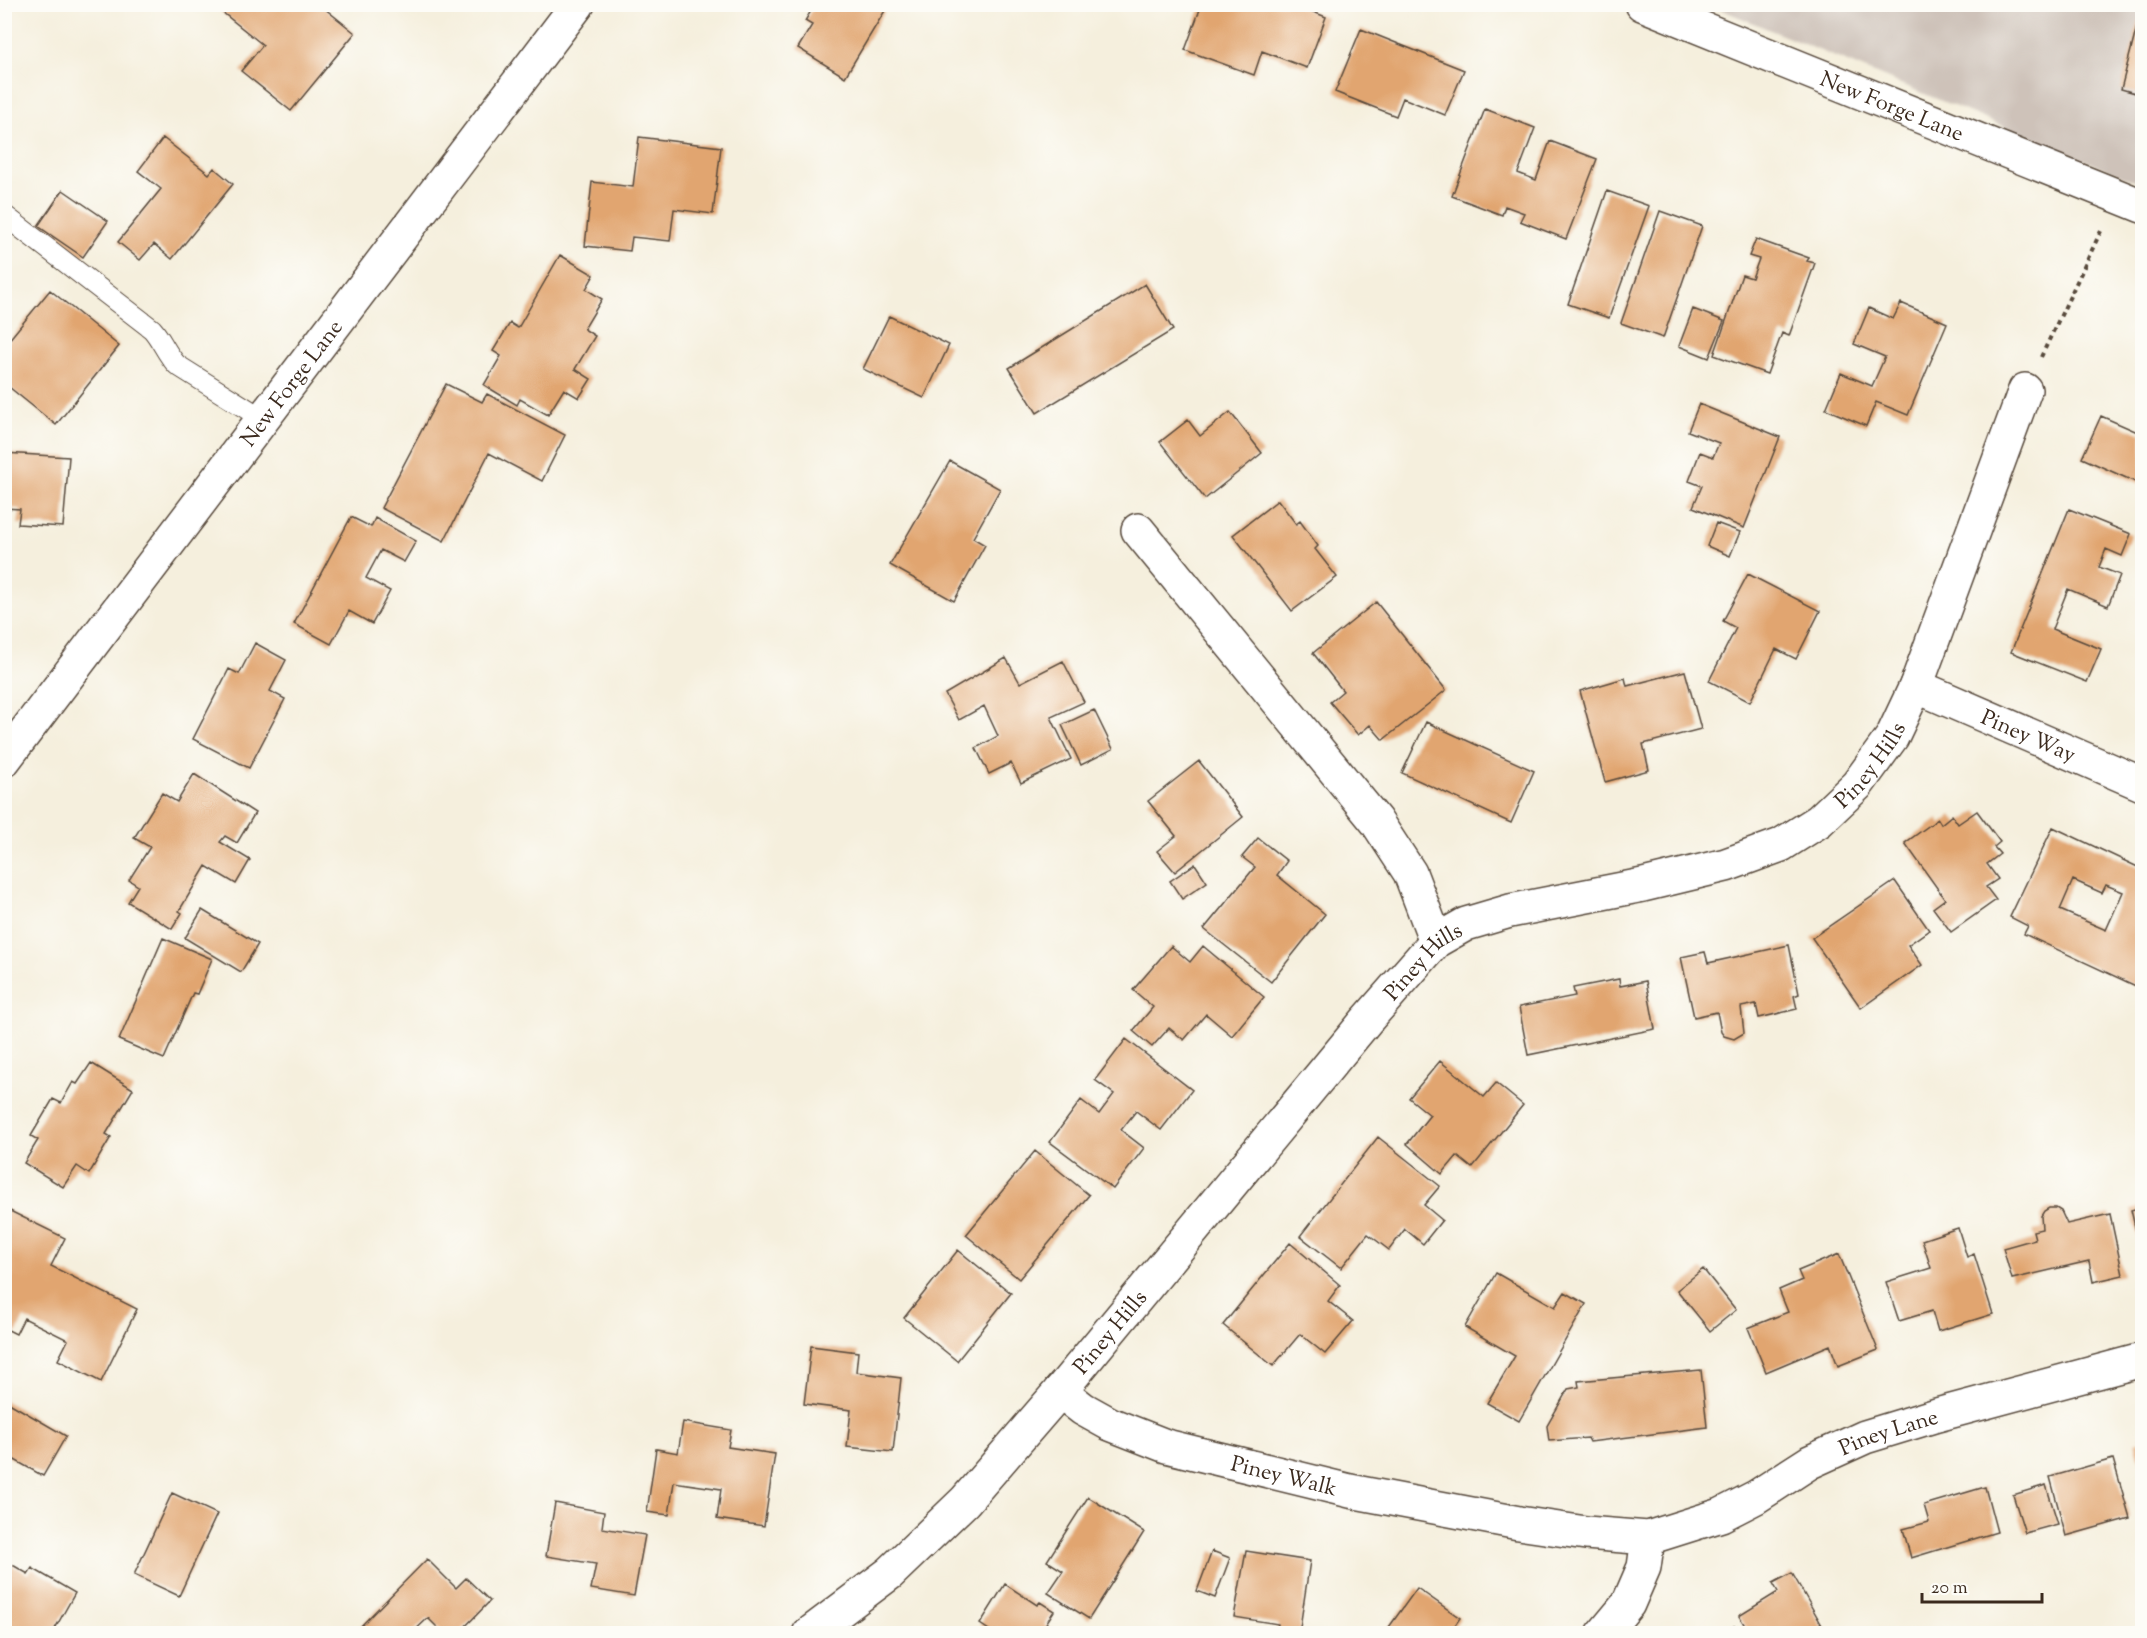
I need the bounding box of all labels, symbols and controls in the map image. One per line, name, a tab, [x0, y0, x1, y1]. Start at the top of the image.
street label: New Forge Lane	[1814, 65, 1968, 151]
street label: New Forge Lane	[234, 314, 352, 455]
street label: Piney Way	[1975, 703, 2080, 772]
street label: Piney Hills	[1829, 718, 1916, 817]
street label: Piney Hills	[1378, 916, 1469, 1009]
street label: Piney Hills	[1067, 1284, 1156, 1383]
street label: Piney Lane	[1834, 1403, 1943, 1466]
street label: Piney Walk	[1227, 1449, 1340, 1506]
scale bar	[1922, 1566, 2042, 1604]
text: 20 m	[1931, 1576, 1968, 1602]

